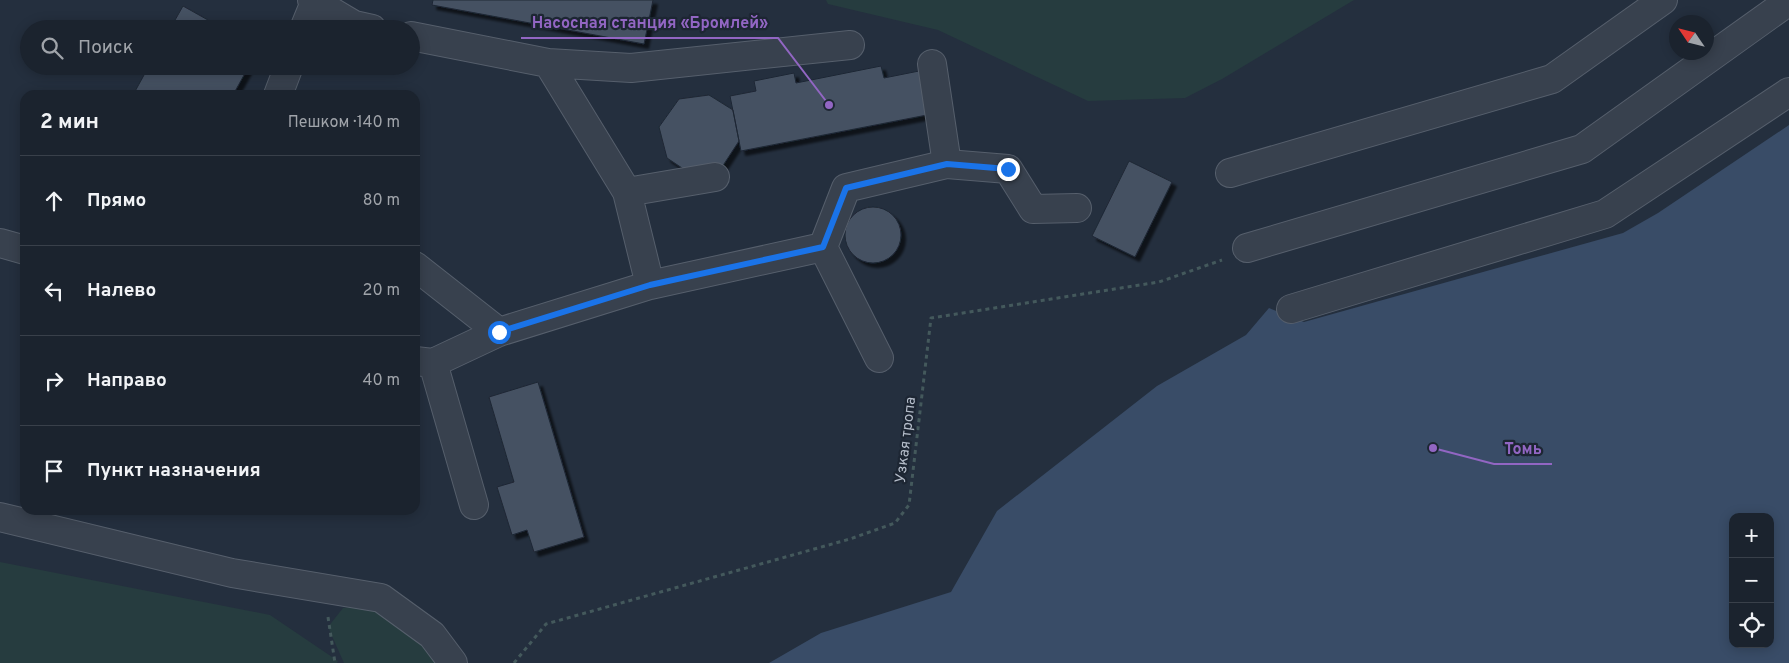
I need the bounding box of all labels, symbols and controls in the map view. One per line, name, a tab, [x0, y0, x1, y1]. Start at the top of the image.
callout: Насосная станция «Бромлей»	[521, 7, 778, 38]
text: Насосная станция «Бромлей»	[532, 14, 768, 34]
north arrow	[1669, 15, 1714, 60]
search box	[20, 20, 420, 75]
icon: search	[38, 34, 66, 62]
text: Поиск	[78, 36, 134, 60]
text: 2 мин	[40, 109, 99, 136]
text: Пешком · 140 m	[288, 113, 400, 133]
route end	[997, 158, 1020, 181]
icon: ahead	[40, 187, 68, 215]
text: Прямо	[87, 189, 146, 213]
text: 80 m	[363, 191, 400, 211]
icon: left	[40, 277, 68, 305]
text: Налево	[87, 279, 156, 303]
text: 20 m	[363, 281, 400, 301]
route start	[488, 321, 511, 344]
icon: right	[40, 367, 68, 395]
text: Направо	[87, 369, 167, 393]
text: 40 m	[362, 371, 400, 391]
street label: Узкая тропа	[892, 396, 921, 484]
callout: Томь	[1494, 433, 1552, 464]
text: Томь	[1504, 440, 1542, 460]
icon: arrive	[40, 457, 68, 485]
text: Пункт назначения	[87, 459, 261, 483]
map controls	[1729, 513, 1774, 648]
button: +	[1729, 513, 1774, 558]
button: −	[1729, 558, 1774, 603]
button: locate	[1729, 603, 1774, 648]

